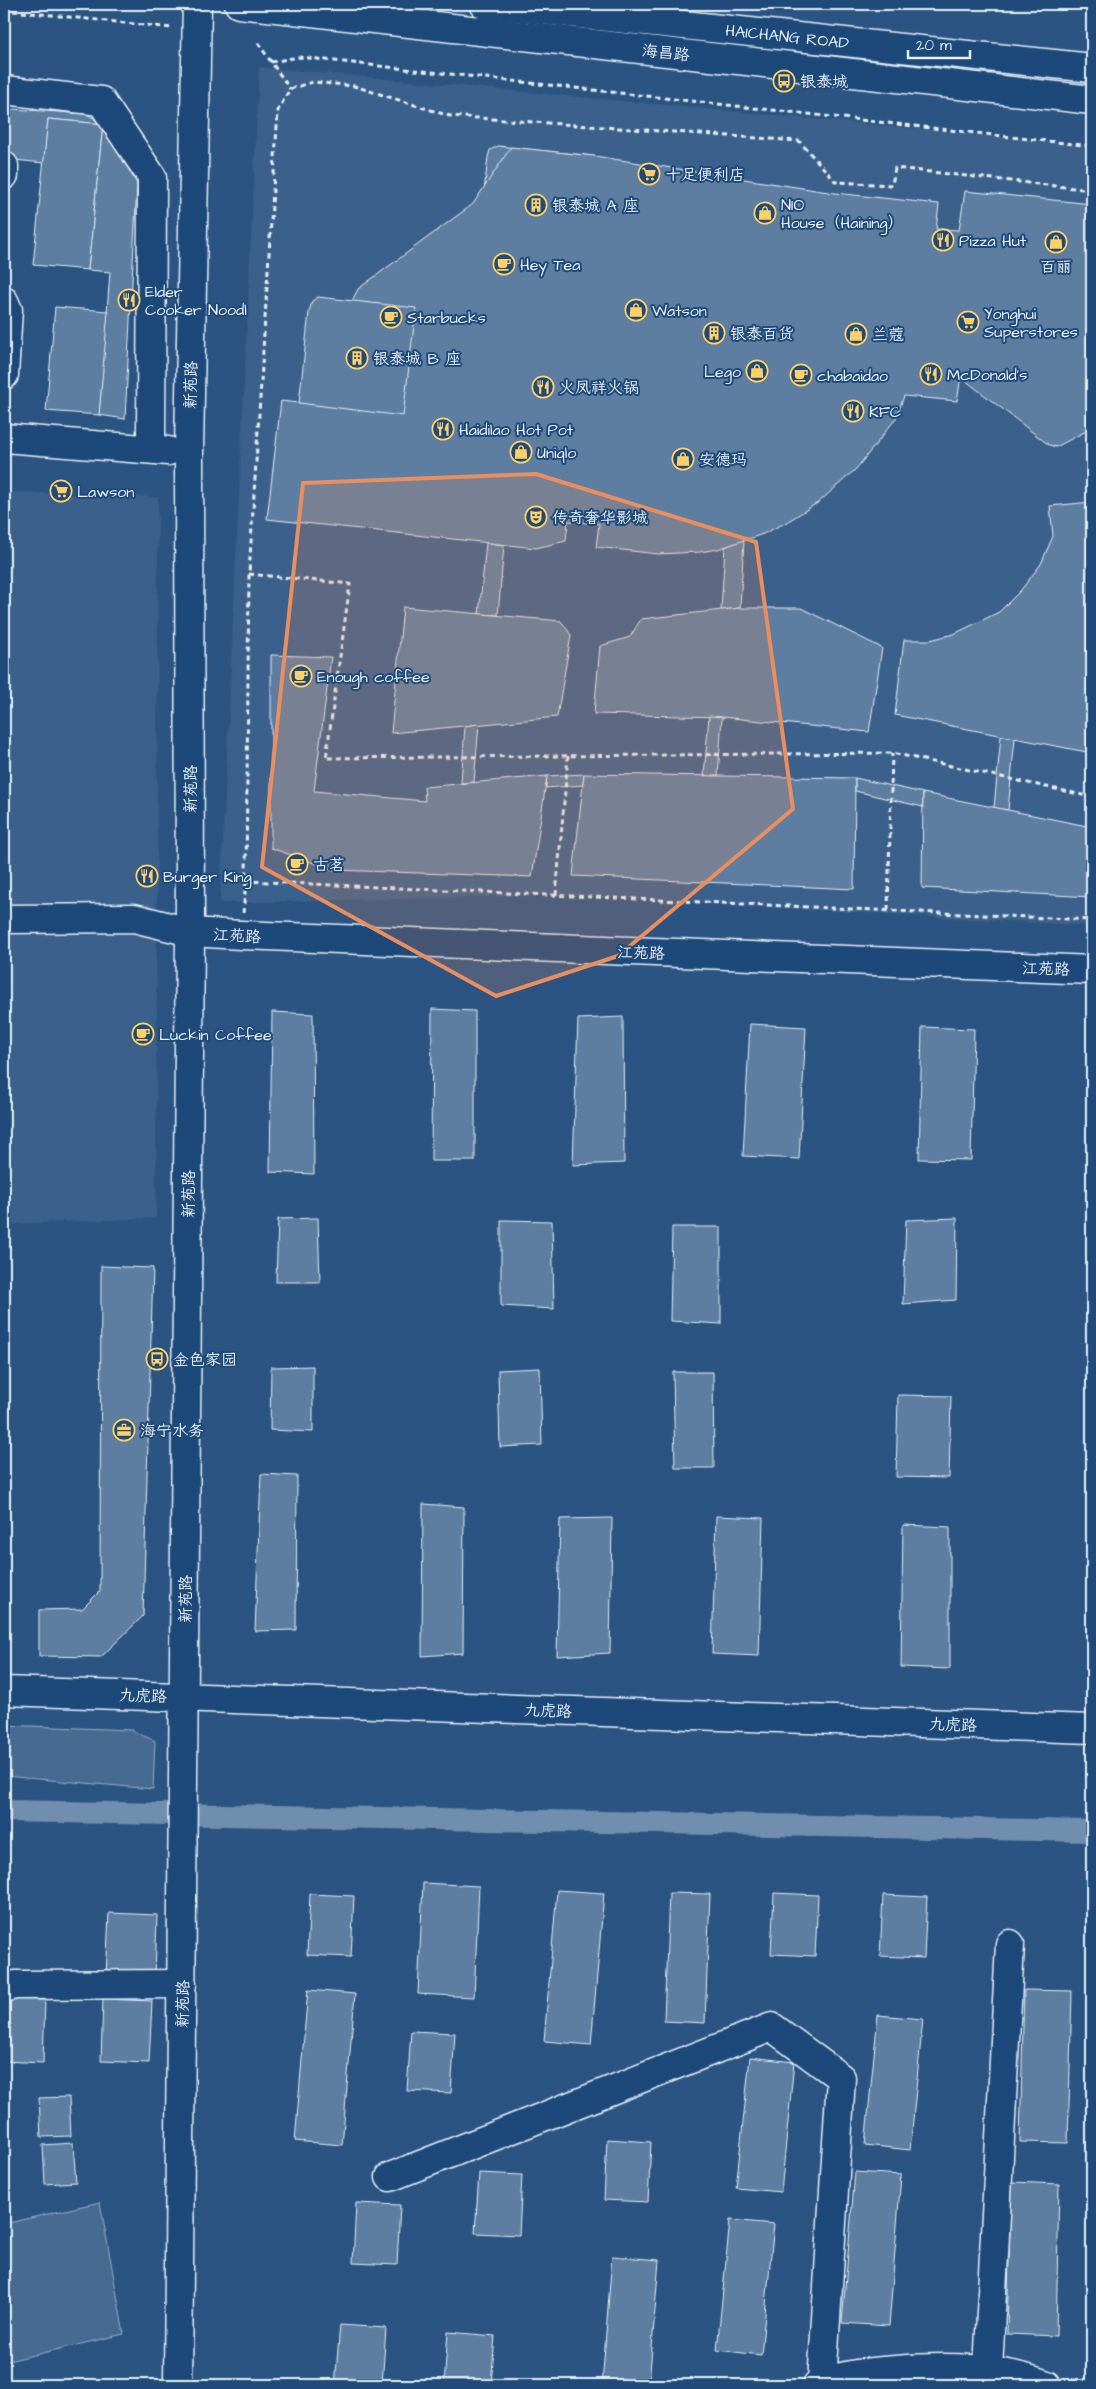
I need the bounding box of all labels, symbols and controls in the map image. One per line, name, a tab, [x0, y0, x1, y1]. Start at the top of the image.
street label: HAICHANG ROAD	[724, 19, 850, 54]
scale bar	[908, 28, 971, 60]
text: 20 m	[916, 35, 952, 56]
street label: 海昌路	[641, 40, 691, 66]
bus stop icon: 银泰城	[772, 69, 796, 93]
place label: 银泰城	[800, 71, 848, 93]
supermarket icon: 十足便利店	[637, 162, 661, 186]
place label: 十足便利店	[665, 164, 745, 186]
building icon: 银泰城 A 座	[524, 193, 548, 217]
place label: NIO House（Haining）	[781, 194, 903, 235]
place label: 银泰城 A 座	[552, 195, 639, 217]
shop icon: NIO House（Haining）	[753, 201, 777, 225]
restaurant icon: Pizza Hut	[931, 228, 955, 252]
place label: Pizza Hut	[959, 230, 1027, 252]
shop icon: 百丽	[1044, 230, 1068, 254]
cafe icon: Hey Tea	[492, 252, 516, 276]
place label: Hey Tea	[520, 254, 580, 277]
place label: 百丽	[1040, 256, 1072, 278]
place label: Elder Cooker Noodl	[145, 281, 247, 321]
restaurant icon: Elder Cooker Noodl	[117, 288, 141, 312]
shop icon: Watson	[624, 298, 648, 322]
place label: Watson	[652, 300, 707, 322]
place label: Yonghui Superstores	[984, 303, 1078, 343]
cafe icon: Starbucks	[379, 305, 403, 329]
place label: Starbucks	[407, 307, 486, 329]
supermarket icon: Yonghui Superstores	[956, 310, 980, 334]
building icon: 银泰百货	[702, 321, 726, 345]
shop icon: 兰蔻	[844, 322, 868, 346]
place label: 银泰百货	[730, 323, 794, 345]
place label: 兰蔻	[872, 324, 904, 346]
building icon: 银泰城 B 座	[345, 346, 369, 370]
place label: 银泰城 B 座	[373, 348, 461, 370]
shop icon: Lego	[745, 359, 769, 383]
street label: 新苑路	[180, 361, 202, 409]
place label: Lego	[704, 361, 741, 384]
restaurant icon: McDonald's	[919, 362, 943, 386]
cafe icon: chabaidao	[789, 363, 813, 387]
place label: McDonald's	[947, 364, 1027, 386]
place label: chabaidao	[817, 365, 888, 387]
restaurant icon: 火凤祥火锅	[531, 375, 555, 399]
place label: 火凤祥火锅	[559, 377, 639, 399]
restaurant icon: KFC	[841, 399, 865, 423]
place label: KFC	[869, 401, 901, 423]
restaurant icon: Haidilao Hot Pot	[431, 417, 455, 441]
place label: Haidilao Hot Pot	[459, 419, 574, 441]
shop icon: Uniqlo	[509, 440, 533, 464]
place label: Uniqlo	[537, 442, 576, 464]
shop icon: 安德玛	[671, 447, 695, 471]
place label: 安德玛	[699, 449, 747, 471]
supermarket icon: Lawson	[49, 479, 73, 503]
place label: Lawson	[77, 481, 134, 503]
theatre icon: 传奇奢华影城	[524, 505, 548, 529]
place label: 传奇奢华影城	[552, 507, 648, 529]
cafe icon: Enough coffee	[289, 664, 313, 688]
place label: Enough coffee	[317, 666, 430, 689]
street label: 新苑路	[180, 765, 202, 813]
cafe icon: 古茗	[285, 852, 309, 876]
place label: 古茗	[313, 854, 345, 876]
restaurant icon: Burger King	[135, 864, 159, 888]
place label: Burger King	[163, 866, 252, 889]
street label: 江苑路	[212, 924, 261, 948]
street label: 江苑路	[617, 941, 665, 965]
street label: 江苑路	[1022, 957, 1070, 981]
cafe icon: Luckin Coffee	[131, 1022, 155, 1046]
place label: Luckin Coffee	[159, 1024, 272, 1046]
street label: 新苑路	[178, 1170, 200, 1218]
bus stop icon: 金色家园	[145, 1347, 169, 1371]
place label: 金色家园	[173, 1349, 237, 1371]
office icon: 海宁水务	[112, 1418, 136, 1442]
place label: 海宁水务	[140, 1420, 204, 1442]
street label: 新苑路	[175, 1575, 197, 1623]
street label: 九虎路	[119, 1684, 167, 1708]
street label: 九虎路	[524, 1699, 572, 1723]
street label: 九虎路	[929, 1713, 977, 1737]
street label: 新苑路	[172, 1980, 194, 2028]

